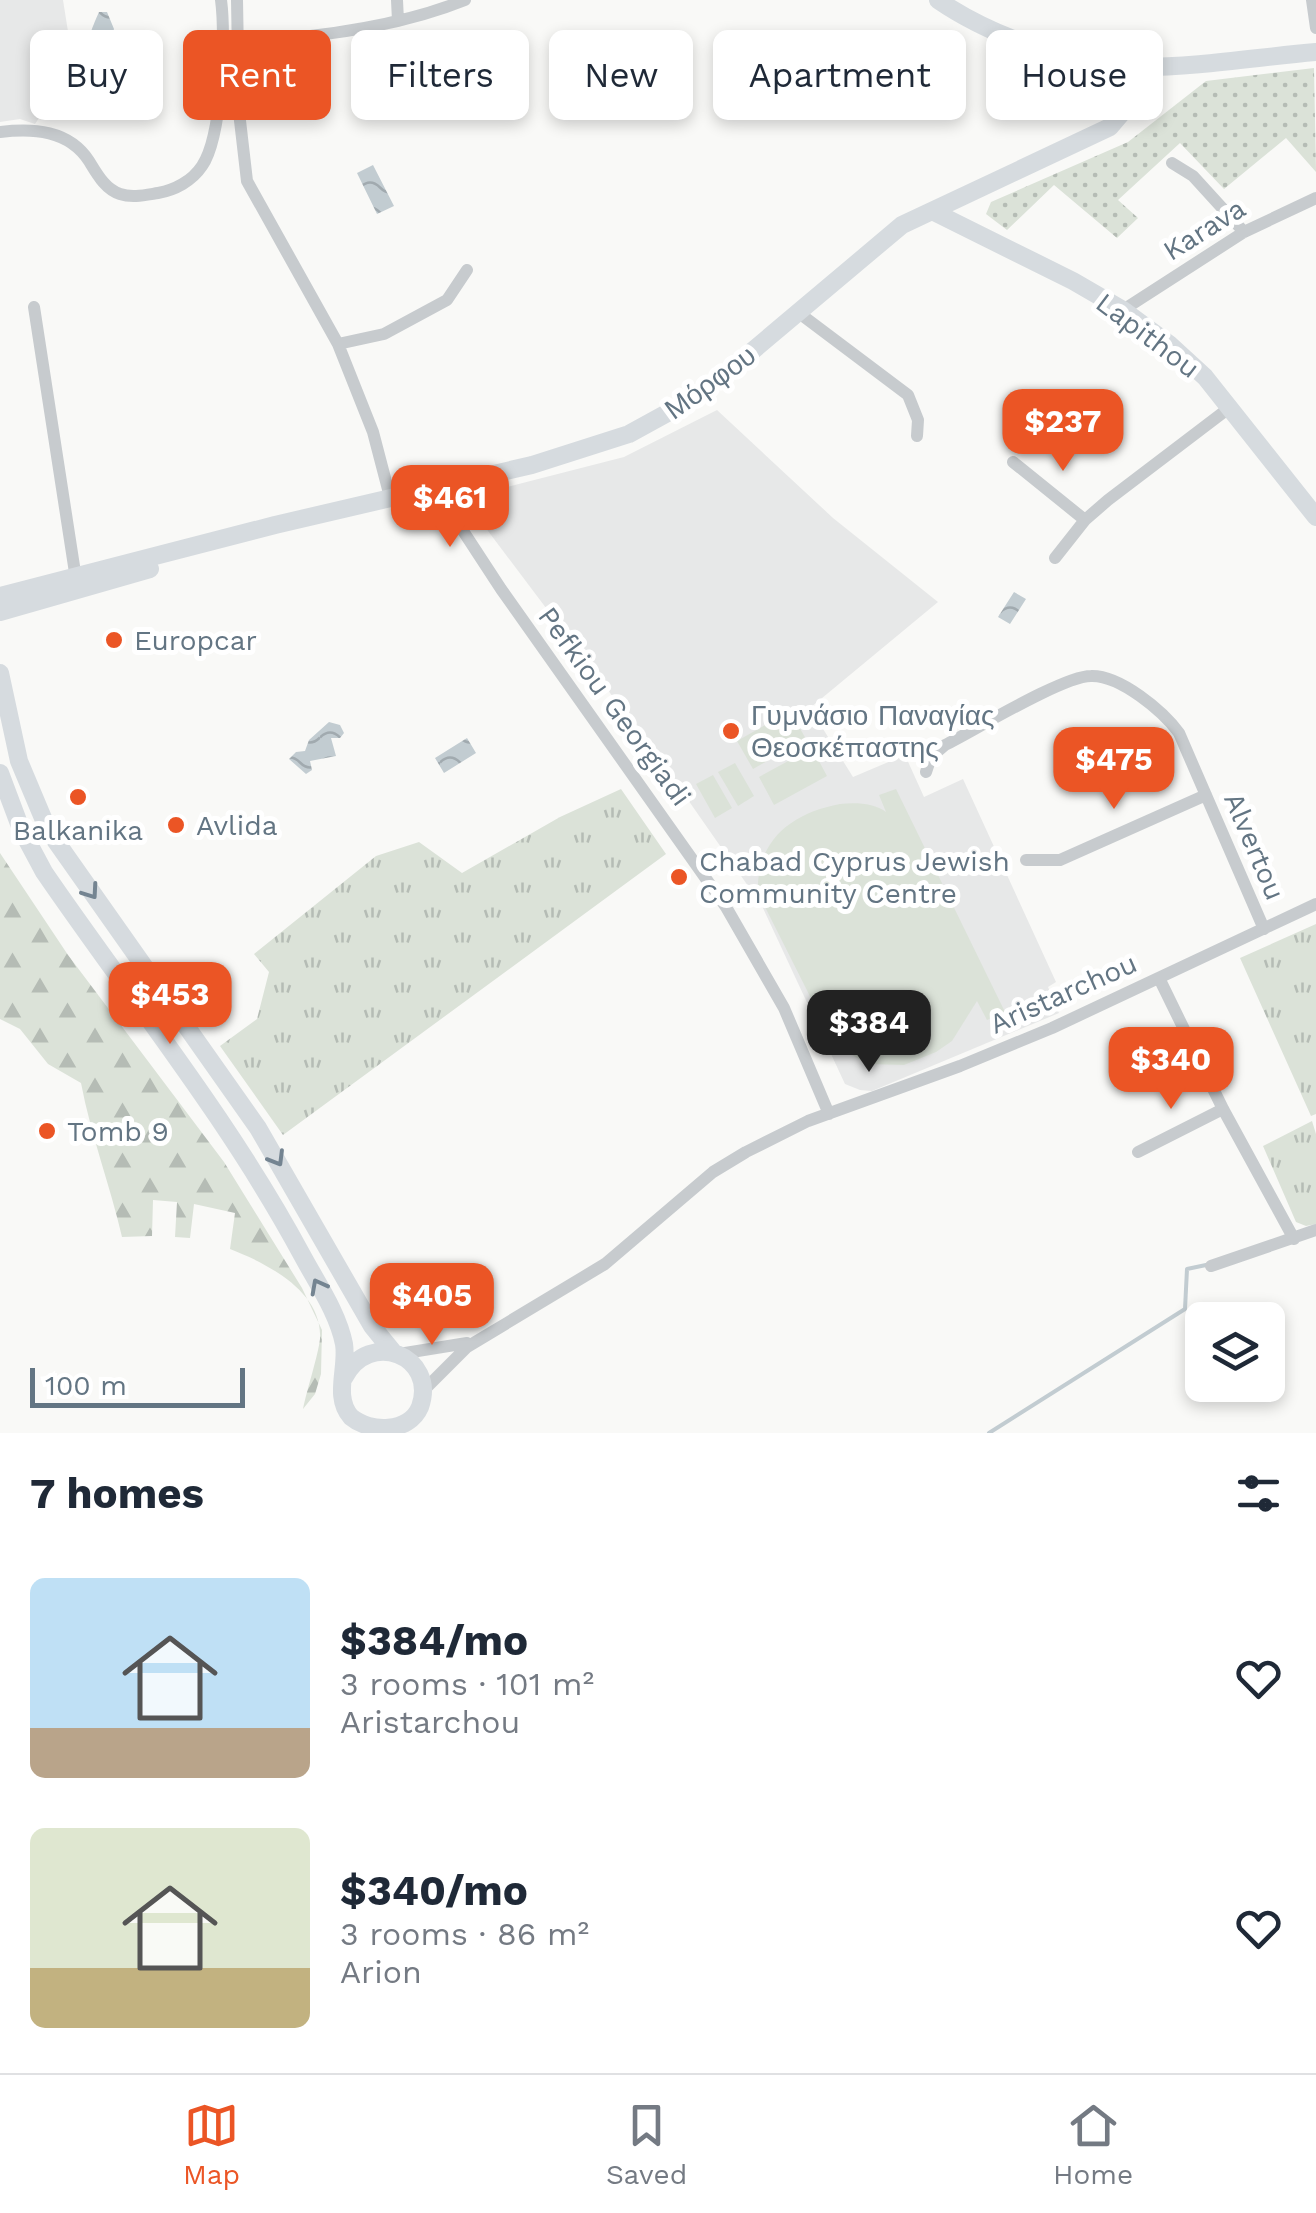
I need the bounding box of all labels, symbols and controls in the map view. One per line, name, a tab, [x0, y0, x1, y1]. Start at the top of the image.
chip: Buy	[30, 30, 163, 120]
chip: Rent	[183, 30, 331, 120]
chip: Filters	[351, 30, 529, 120]
chip: New	[549, 30, 693, 120]
chip: Apartment	[713, 30, 966, 120]
chip: House	[986, 30, 1163, 120]
street label: Karava	[1157, 191, 1251, 267]
street label: Lapithou	[1090, 286, 1206, 385]
street label: Μόρφου	[659, 339, 762, 426]
pin: $237	[1004, 389, 1122, 474]
text: $237	[1024, 402, 1102, 440]
pin: $461	[391, 465, 509, 550]
text: $461	[413, 478, 487, 516]
street label: Pefkiou Georgiadi	[531, 600, 698, 812]
place label: Europcar	[134, 624, 257, 657]
marker: Europcar	[103, 629, 125, 651]
place label: Γυμνάσιο Παναγίας Θεοσκέπαστης	[751, 699, 994, 764]
marker: Γυμνάσιο Παναγίας Θεοσκέπαστης	[720, 720, 742, 742]
pin: $475	[1055, 727, 1173, 812]
text: $475	[1075, 740, 1153, 778]
marker: Balkanika	[67, 786, 89, 808]
street label: Alvertou	[1217, 787, 1292, 905]
place label: Avlida	[196, 809, 278, 842]
place label: Balkanika	[13, 814, 143, 847]
marker: Avlida	[165, 814, 187, 836]
place label: Chabad Cyprus Jewish Community Centre	[699, 845, 1010, 910]
marker: Chabad Cyprus Jewish Community Centre	[668, 866, 690, 888]
one-way arrow	[79, 881, 97, 900]
street label: Aristarchou	[984, 946, 1142, 1041]
pin: $453	[111, 962, 229, 1047]
text: $453	[131, 975, 209, 1013]
pin: $384	[810, 990, 928, 1075]
text: $384	[829, 1003, 909, 1041]
pin: $340	[1112, 1027, 1230, 1112]
text: $340	[1131, 1040, 1211, 1078]
place label: Tomb 9	[67, 1115, 169, 1148]
marker: Tomb 9	[36, 1120, 58, 1142]
one-way arrow	[265, 1148, 284, 1166]
pin: $405	[373, 1263, 491, 1348]
text: $405	[392, 1276, 472, 1314]
one-way arrow	[311, 1278, 330, 1297]
map controls	[1185, 1302, 1285, 1402]
button: layers	[1185, 1302, 1285, 1402]
scale bar	[30, 1363, 245, 1408]
text: 100 m	[45, 1369, 127, 1402]
icon: filters	[1231, 1466, 1286, 1521]
text: 7 homes	[30, 1469, 204, 1518]
text: $384/mo	[340, 1616, 528, 1665]
icon: home	[110, 1618, 230, 1738]
icon: heart	[1231, 1651, 1286, 1706]
text: 3 rooms · 101 m²	[340, 1665, 594, 1703]
text: Aristarchou	[340, 1703, 520, 1741]
text: $340/mo	[340, 1866, 528, 1915]
icon: home	[110, 1868, 230, 1988]
icon: heart	[1231, 1901, 1286, 1956]
text: 3 rooms · 86 m²	[340, 1915, 589, 1953]
text: Arion	[340, 1953, 422, 1991]
tab: Map	[183, 2098, 240, 2191]
tab: Saved	[606, 2098, 687, 2191]
tab: Home	[1053, 2098, 1133, 2191]

